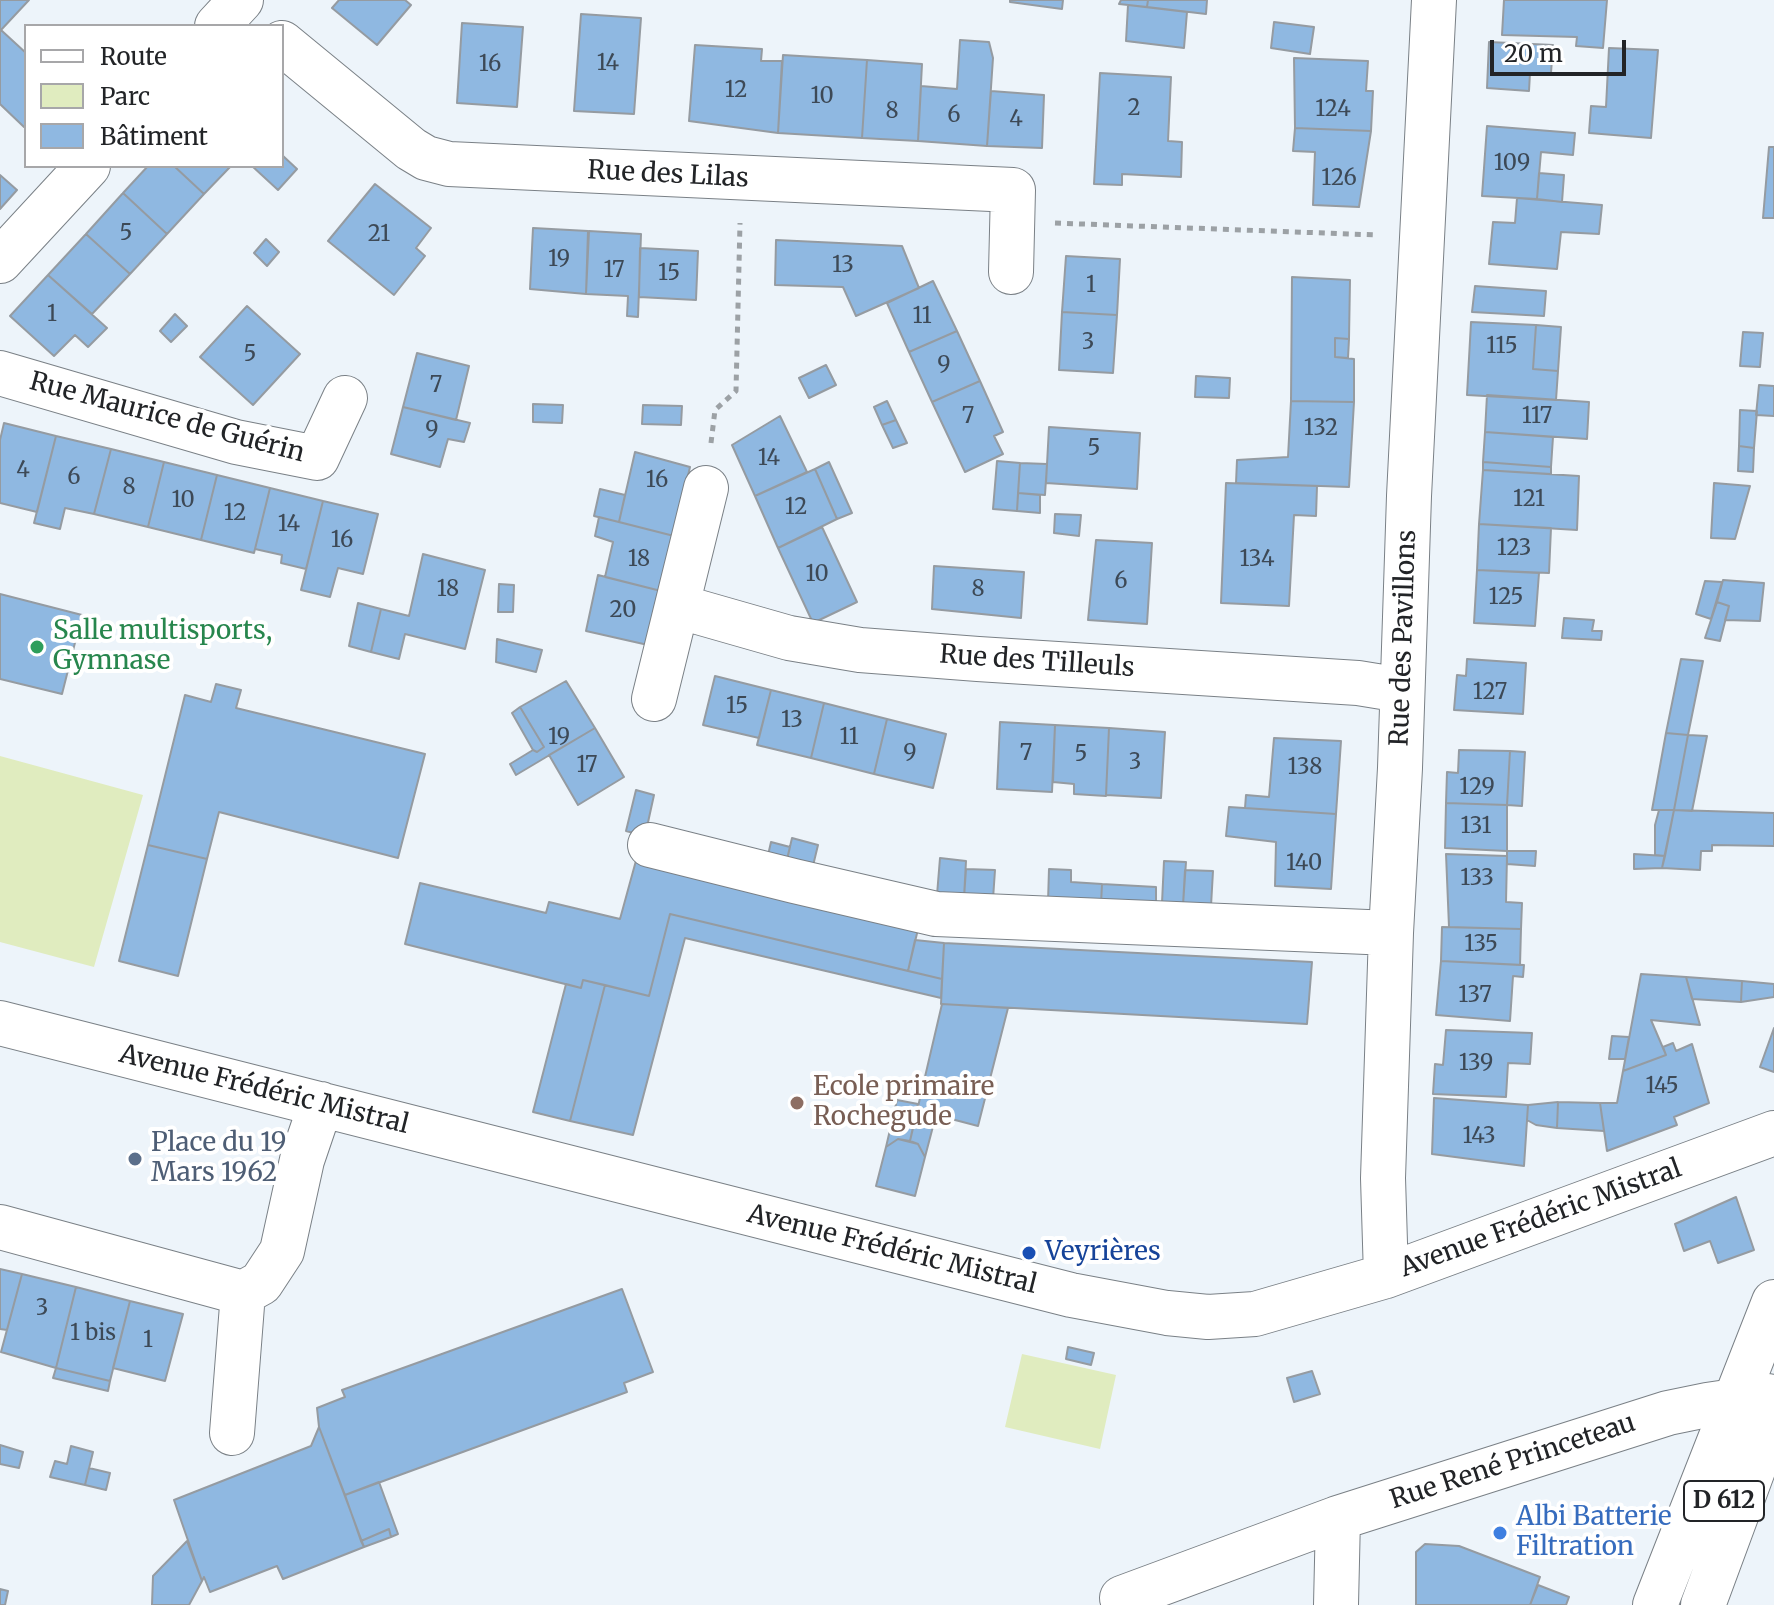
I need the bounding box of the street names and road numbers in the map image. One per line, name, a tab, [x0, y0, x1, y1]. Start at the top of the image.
street label: Rue des Lilas	[587, 155, 749, 195]
street label: Rue Maurice de Guérin	[26, 366, 308, 470]
street label: Rue des Pavillons	[1385, 529, 1423, 747]
street label: Rue des Tilleuls	[938, 640, 1136, 684]
street label: Avenue Frédéric Mistral	[116, 1039, 412, 1141]
street label: Avenue Frédéric Mistral	[1396, 1154, 1686, 1284]
street label: Avenue Frédéric Mistral	[744, 1199, 1040, 1301]
street label: Rue René Princeteau	[1387, 1408, 1639, 1516]
road number: D 612	[1684, 1481, 1764, 1521]

